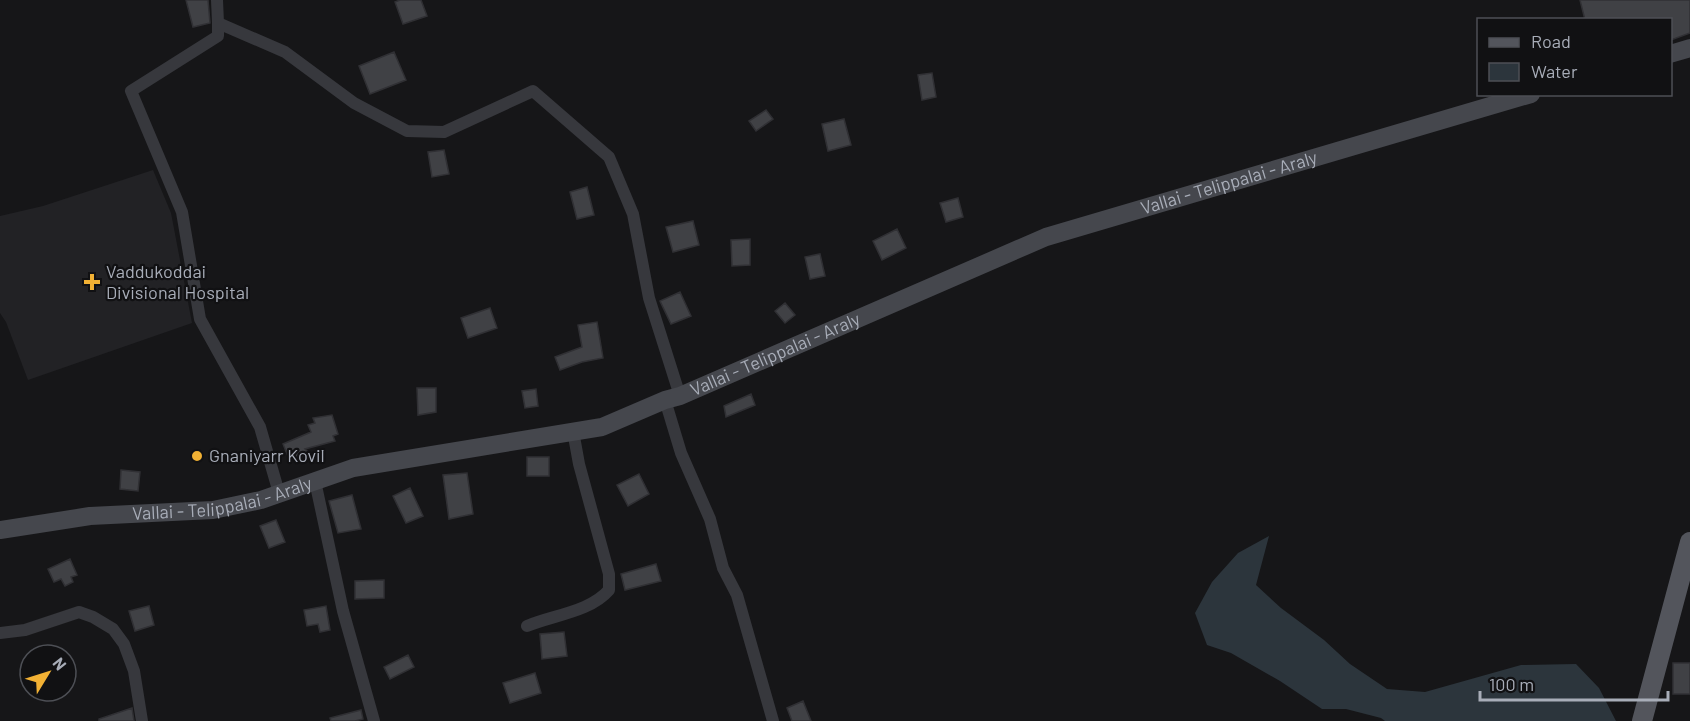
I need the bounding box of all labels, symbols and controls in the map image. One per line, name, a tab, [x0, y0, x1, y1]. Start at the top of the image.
legend	[1477, 18, 1672, 96]
text: Road	[1531, 30, 1571, 52]
text: Water	[1531, 60, 1578, 82]
street label: Vallai - Telippalai - Araly	[1138, 146, 1320, 219]
place label: Vaddukoddai Divisional Hospital	[106, 260, 249, 303]
marker: Vaddukoddai Divisional Hospital	[83, 273, 101, 291]
street label: Vallai - Telippalai - Araly	[687, 307, 863, 400]
place label: Gnaniyarr Kovil	[209, 444, 325, 466]
marker: Gnaniyarr Kovil	[190, 449, 204, 463]
street label: Vallai - Telippalai - Araly	[132, 471, 315, 524]
north arrow	[18, 643, 78, 703]
text: N	[49, 653, 71, 673]
scale bar	[1480, 664, 1668, 702]
text: 100 m	[1489, 673, 1534, 695]

